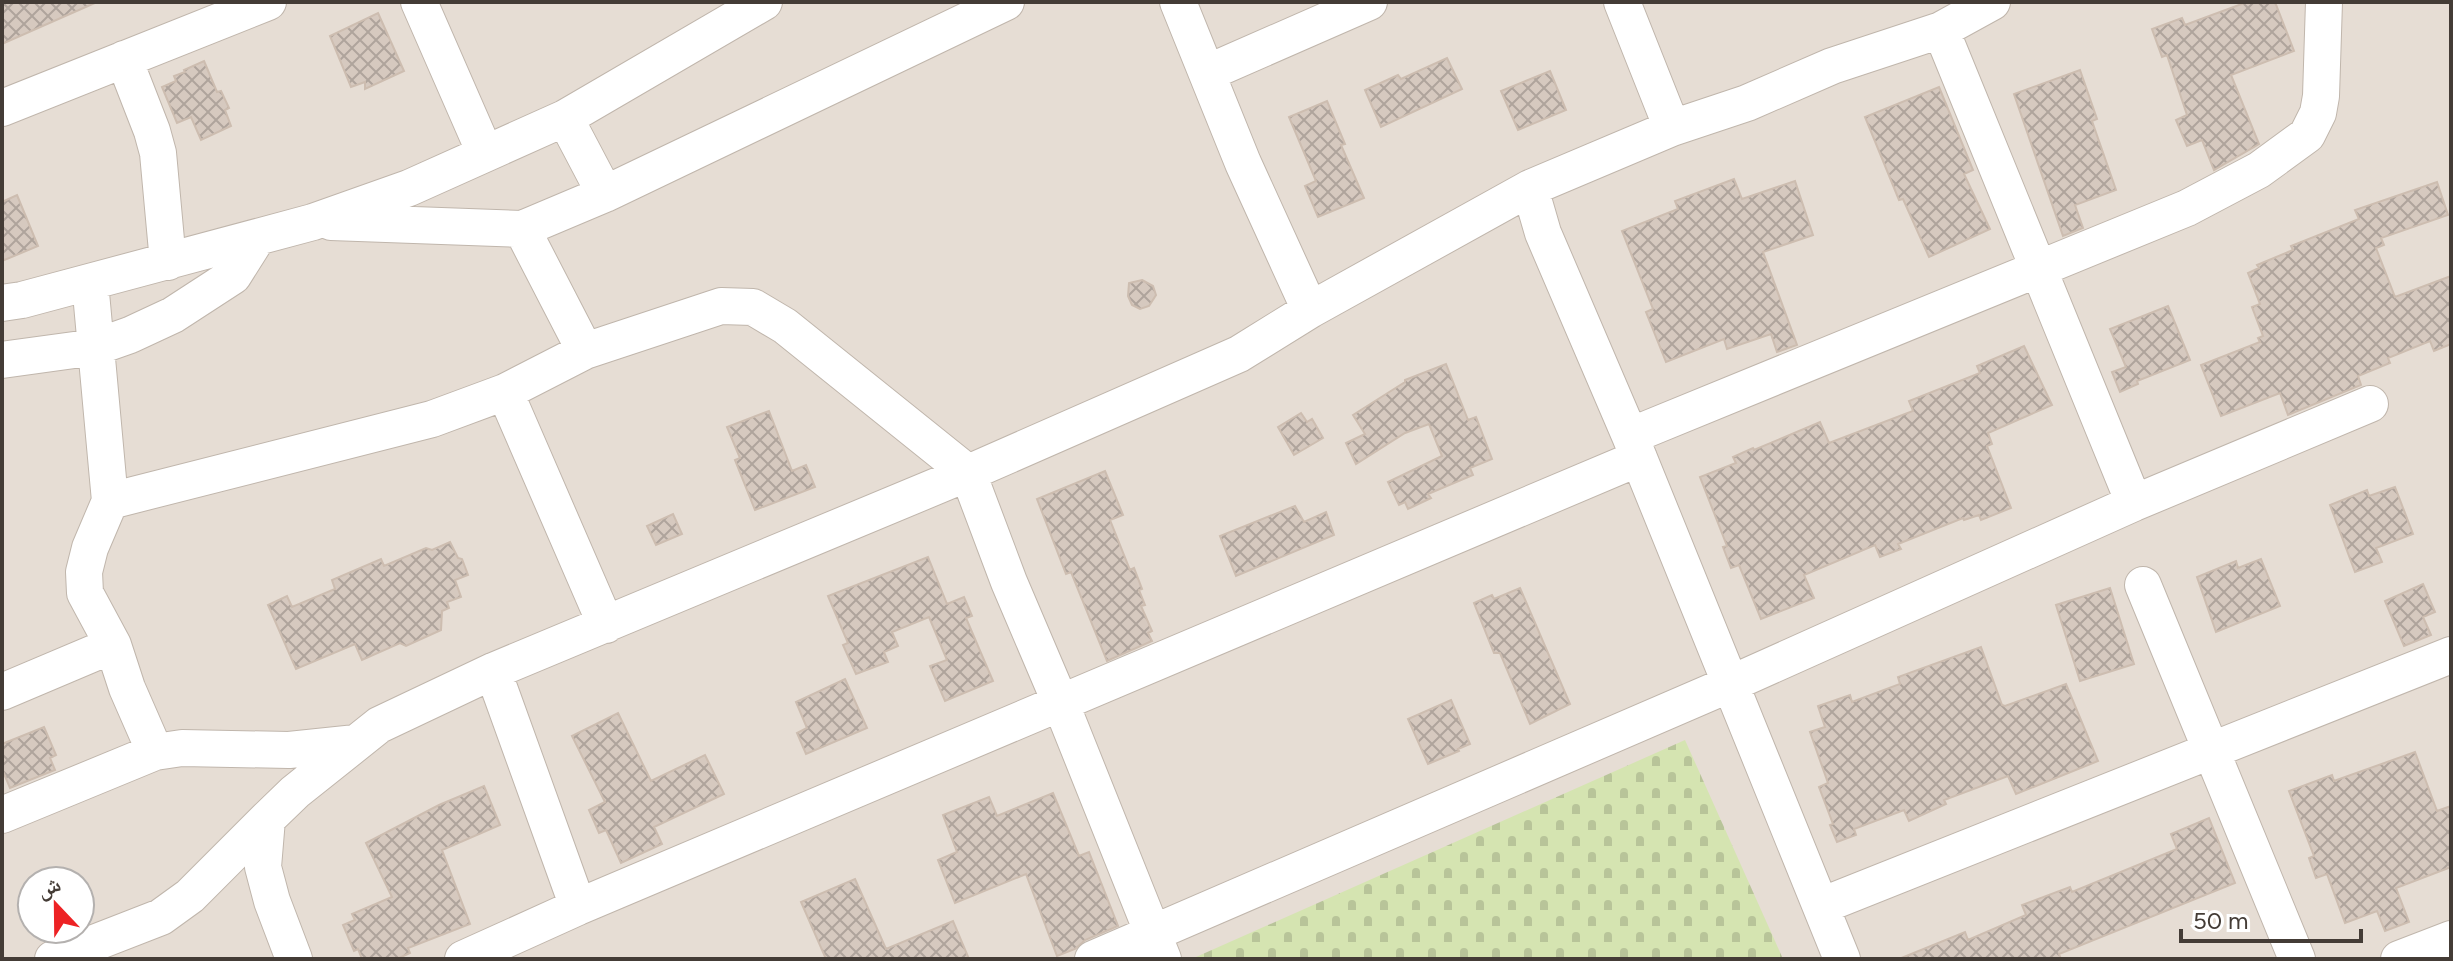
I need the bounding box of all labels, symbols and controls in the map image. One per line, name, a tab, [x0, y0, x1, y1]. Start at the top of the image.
north arrow	[16, 865, 96, 945]
text: ش	[33, 870, 65, 904]
scale bar	[2181, 893, 2361, 943]
text: 50 m	[2193, 906, 2249, 935]

